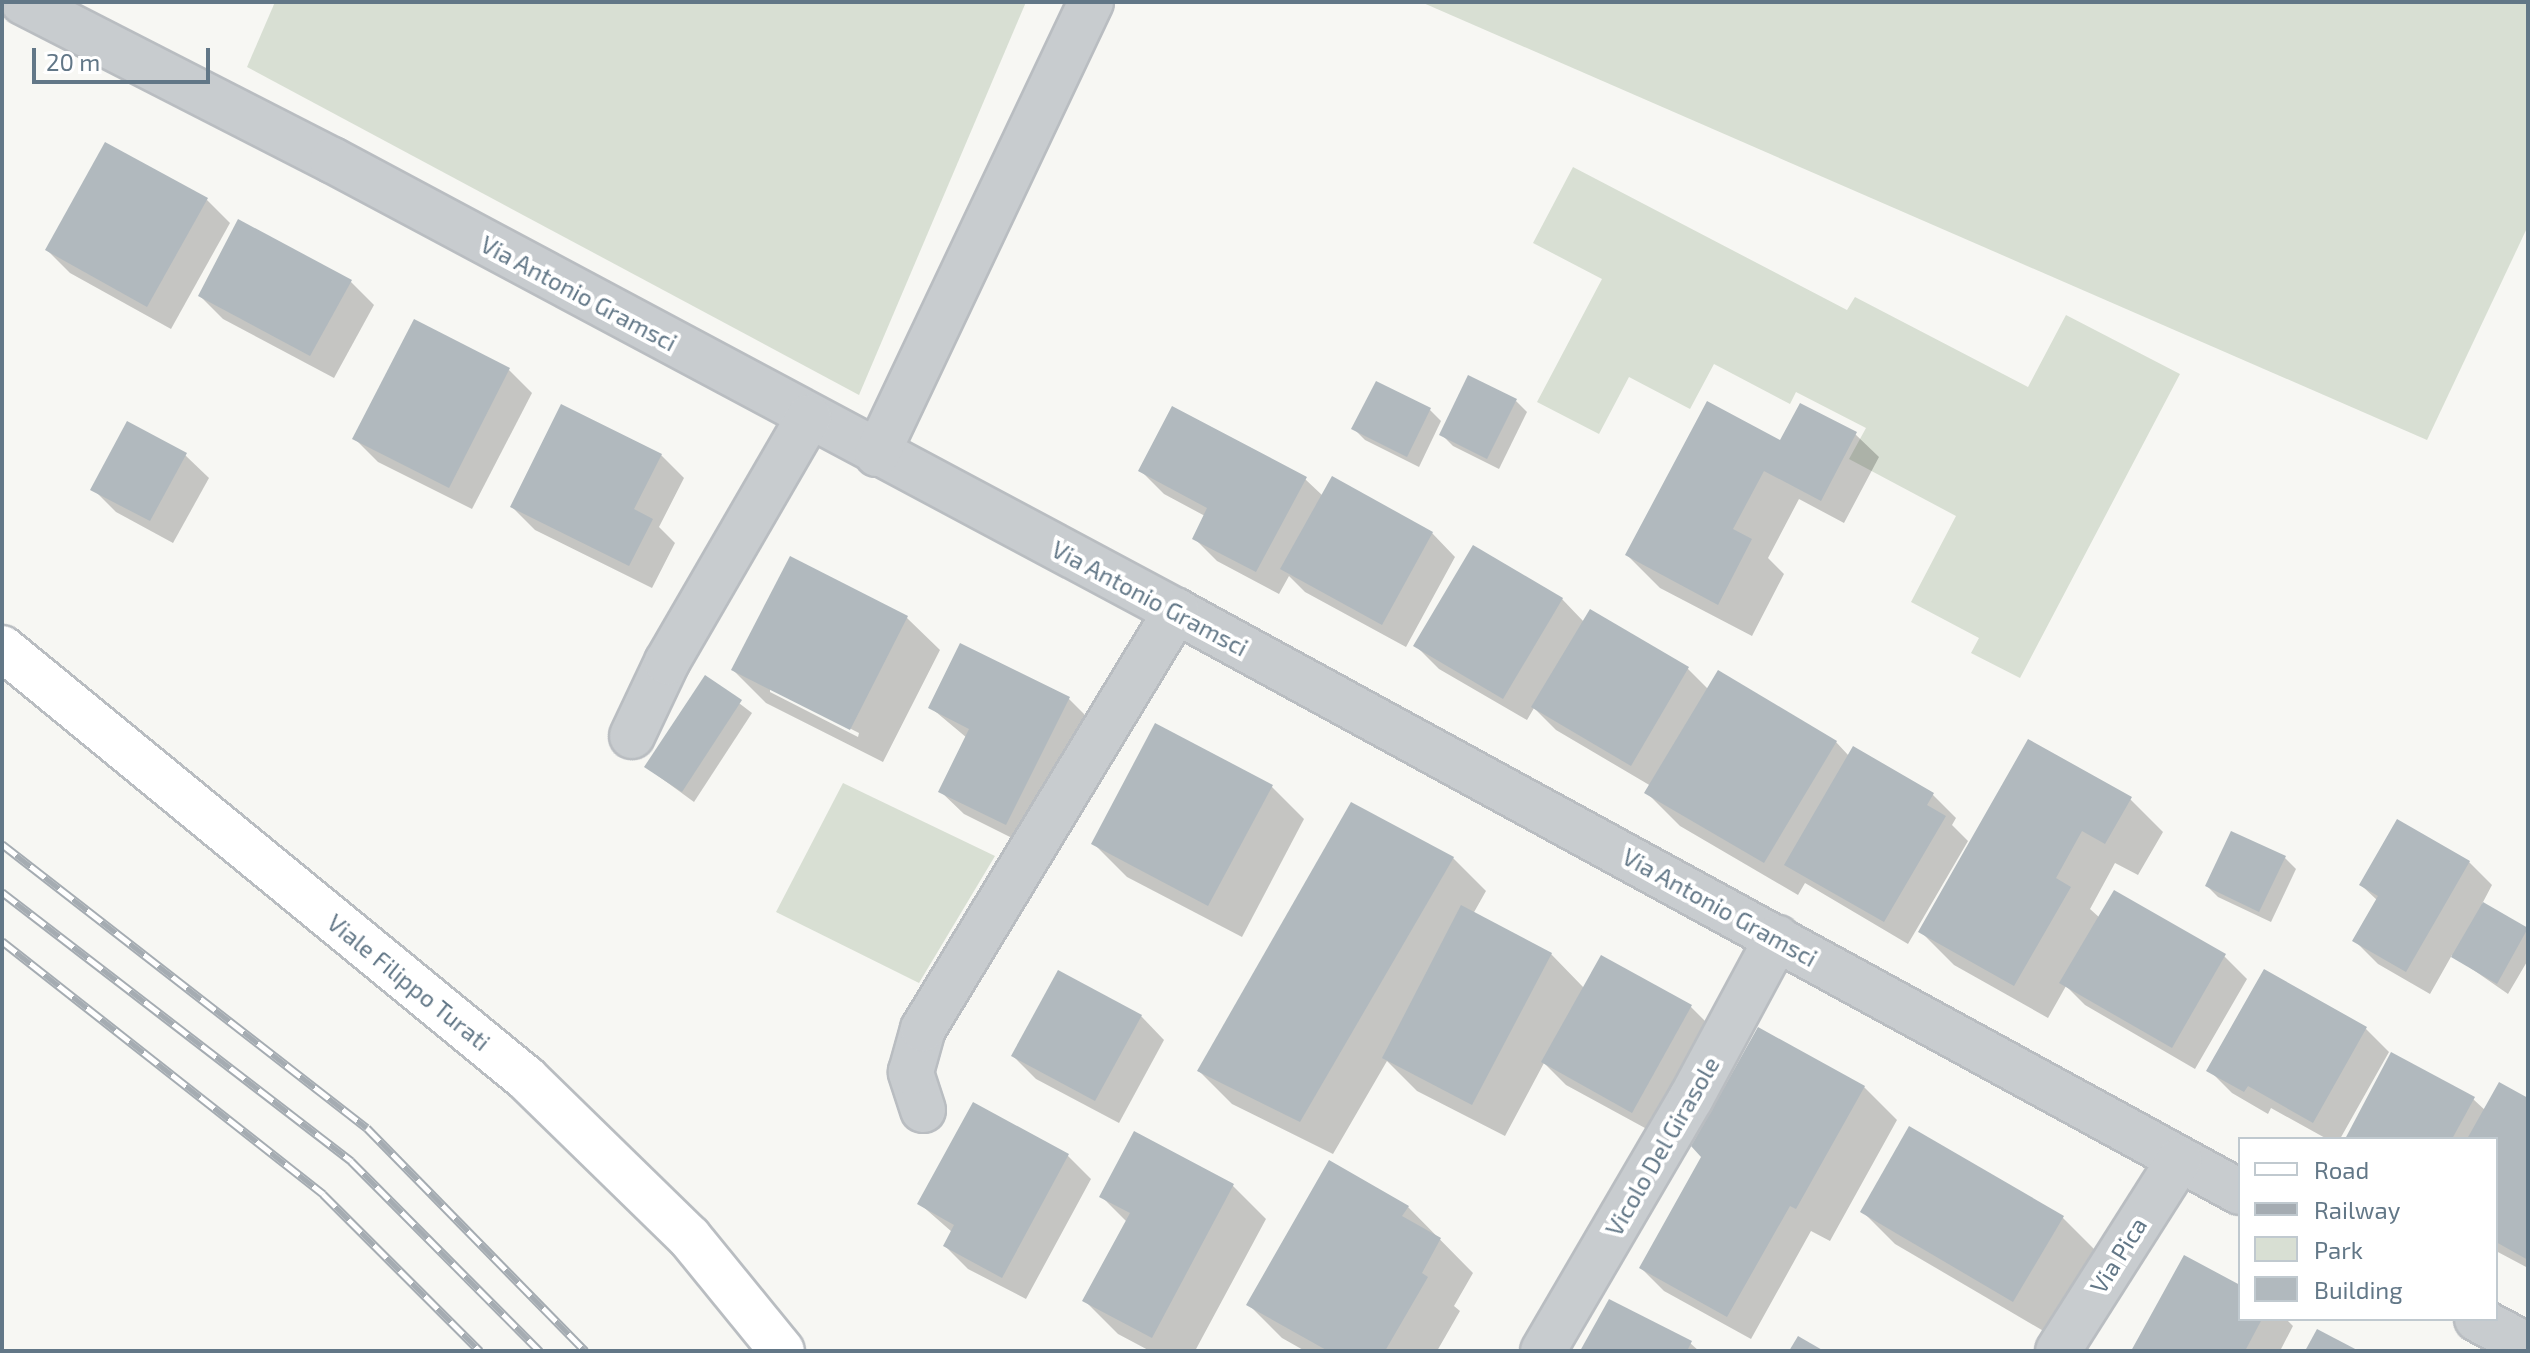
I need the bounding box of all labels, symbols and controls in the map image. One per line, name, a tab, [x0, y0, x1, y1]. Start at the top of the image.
scale bar	[36, 32, 214, 82]
text: 20 m	[46, 47, 100, 76]
street label: Via Antonio Gramsci	[476, 229, 682, 357]
street label: Via Antonio Gramsci	[1047, 534, 1253, 662]
street label: Via Antonio Gramsci	[1618, 841, 1822, 973]
street label: Viale Filippo Turati	[322, 907, 496, 1057]
street label: Vicolo Del Girasole	[1599, 1051, 1725, 1241]
legend	[2238, 1137, 2498, 1321]
text: Road	[2314, 1155, 2369, 1184]
text: Railway	[2314, 1195, 2400, 1224]
street label: Via Pica	[2083, 1212, 2153, 1298]
text: Park	[2314, 1235, 2363, 1264]
text: Building	[2314, 1275, 2403, 1304]

